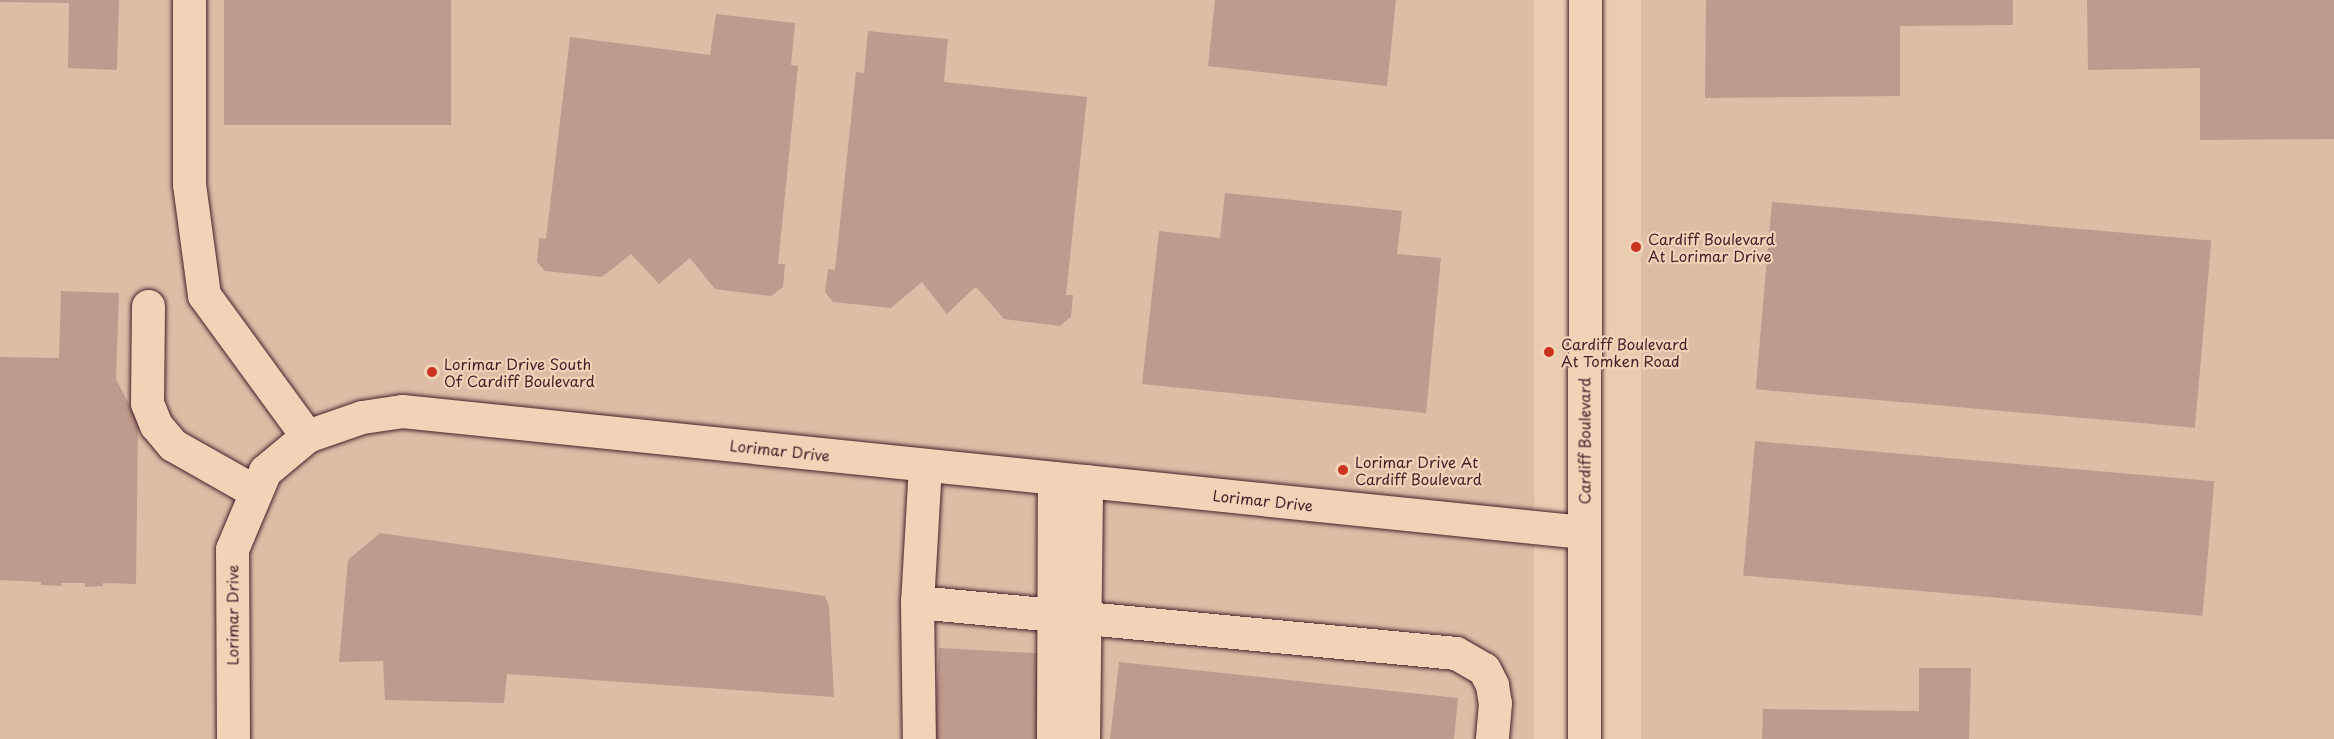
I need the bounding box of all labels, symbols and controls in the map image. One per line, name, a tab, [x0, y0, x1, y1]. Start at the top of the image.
place label: Cardiff Boulevard At Lorimar Drive	[1648, 229, 1776, 264]
marker: Cardiff Boulevard At Lorimar Drive	[1629, 240, 1643, 254]
place label: Cardiff Boulevard At Tomken Road	[1561, 334, 1689, 369]
marker: Cardiff Boulevard At Tomken Road	[1542, 345, 1556, 359]
place label: Lorimar Drive South Of Cardiff Boulevard	[444, 354, 595, 389]
marker: Lorimar Drive South Of Cardiff Boulevard	[425, 365, 439, 379]
street label: Cardiff Boulevard	[1575, 377, 1593, 505]
street label: Lorimar Drive	[729, 436, 831, 464]
place label: Lorimar Drive At Cardiff Boulevard	[1355, 452, 1483, 487]
marker: Lorimar Drive At Cardiff Boulevard	[1336, 463, 1350, 477]
street label: Lorimar Drive	[1212, 486, 1314, 514]
street label: Lorimar Drive	[223, 565, 241, 665]

